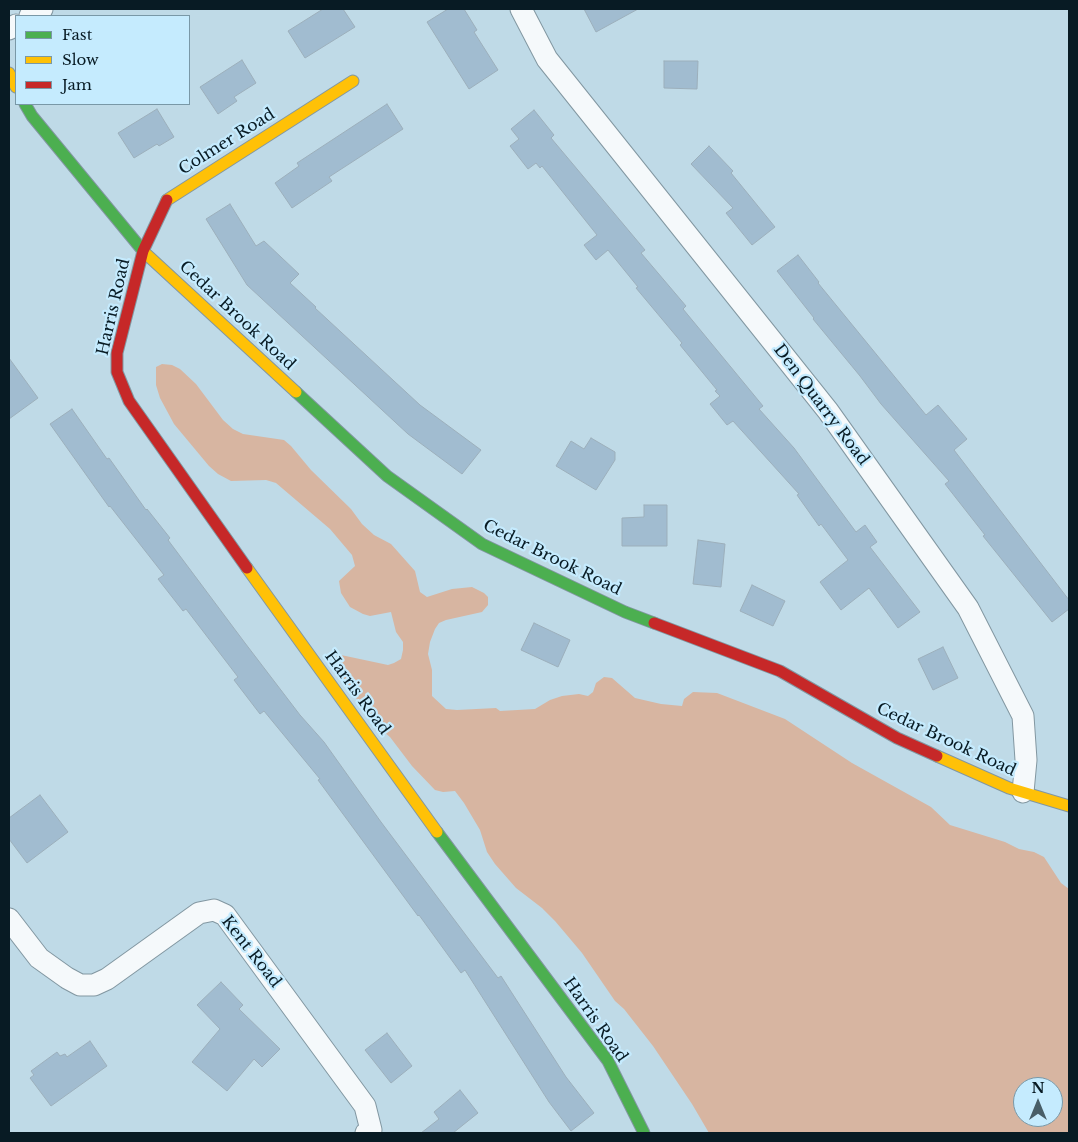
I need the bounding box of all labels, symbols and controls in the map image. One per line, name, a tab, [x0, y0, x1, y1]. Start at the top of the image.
legend	[15, 15, 190, 105]
text: Fast	[62, 25, 92, 44]
text: Slow	[62, 50, 99, 69]
text: Jam	[62, 75, 92, 94]
street label: Colmer Road	[175, 105, 279, 179]
street label: Harris Road	[94, 257, 134, 357]
street label: Cedar Brook Road	[175, 257, 299, 375]
street label: Den Quarry Road	[769, 341, 873, 469]
street label: Cedar Brook Road	[480, 516, 624, 600]
street label: Harris Road	[320, 647, 394, 739]
street label: Cedar Brook Road	[873, 699, 1019, 781]
street label: Kent Road	[217, 912, 285, 992]
street label: Harris Road	[559, 974, 631, 1066]
north arrow	[1013, 1077, 1063, 1127]
text: N	[1031, 1079, 1045, 1097]

